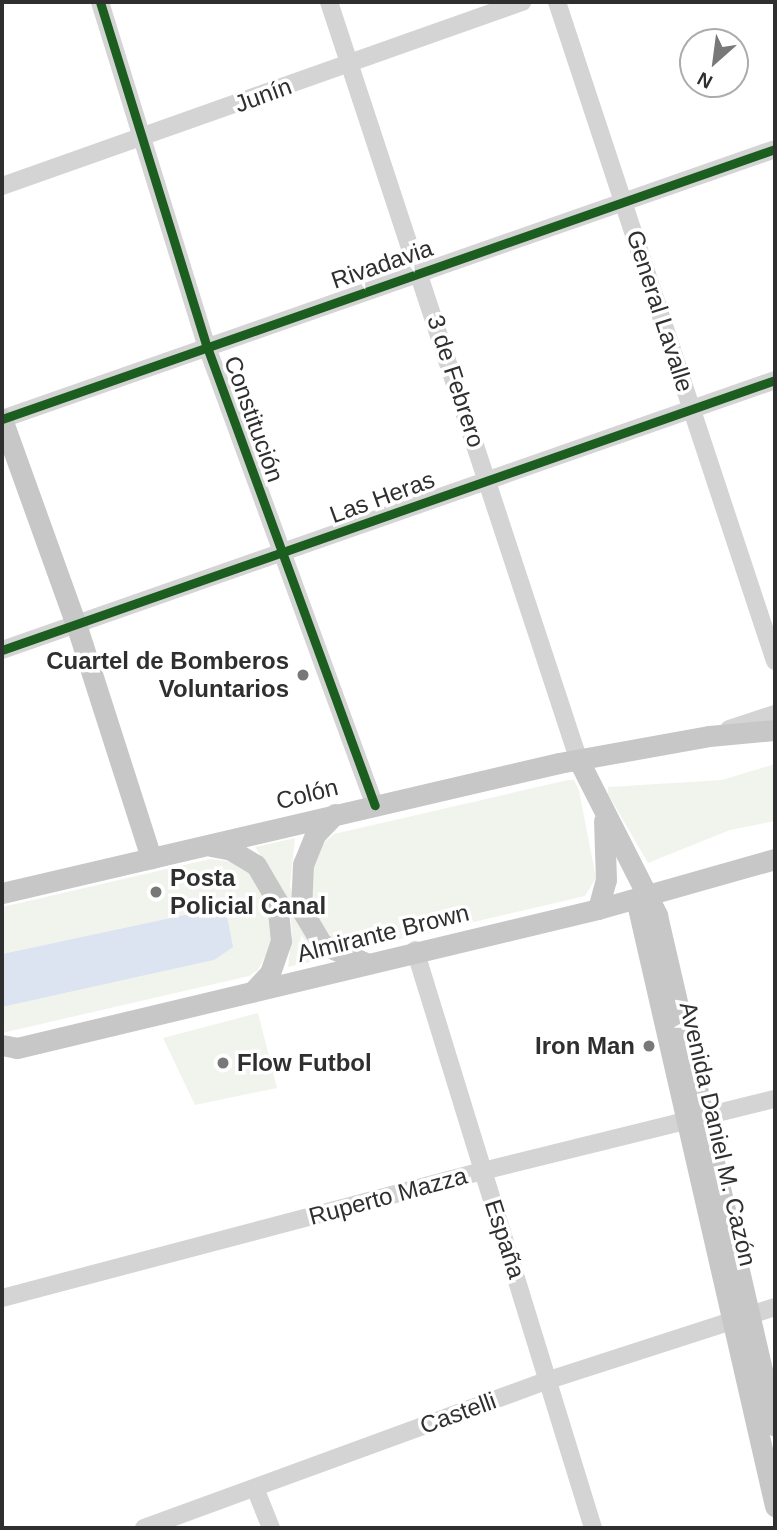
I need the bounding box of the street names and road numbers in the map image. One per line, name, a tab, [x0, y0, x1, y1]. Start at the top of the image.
street label: Junín	[230, 71, 296, 119]
street label: General Lavalle	[620, 227, 700, 395]
street label: Rivadavia	[327, 233, 437, 295]
street label: 3 de Febrero	[421, 311, 491, 451]
street label: Constitución	[218, 352, 290, 486]
street label: Las Heras	[326, 465, 438, 529]
street label: Colón	[273, 772, 341, 816]
street label: Almirante Brown	[294, 898, 472, 968]
street label: Avenida Daniel M. Cazón	[674, 999, 762, 1269]
street label: Ruperto Mazza	[306, 1161, 470, 1231]
street label: España	[479, 1196, 531, 1282]
street label: Castelli	[416, 1386, 500, 1440]

